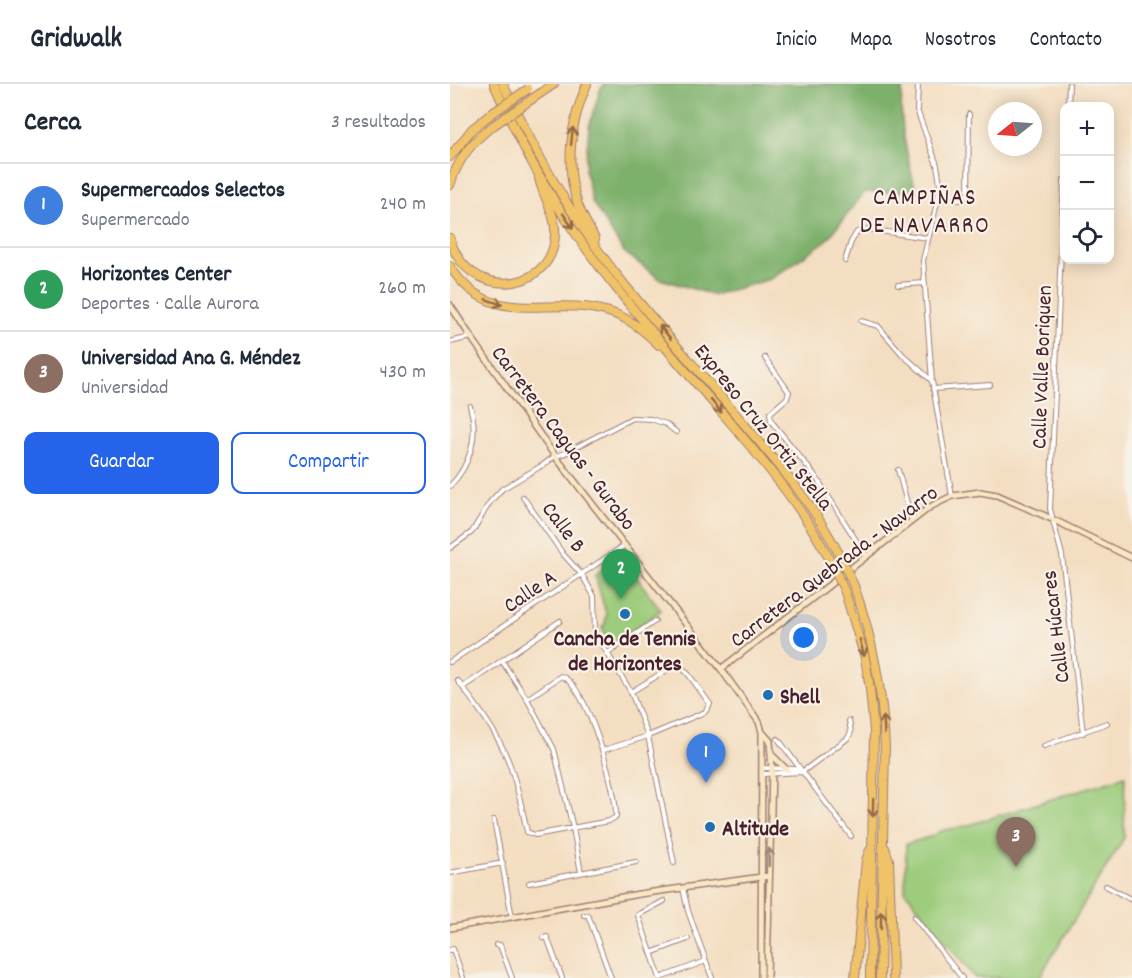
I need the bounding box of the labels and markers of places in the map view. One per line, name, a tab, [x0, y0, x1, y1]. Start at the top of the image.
pin: 2	[602, 550, 640, 599]
marker: Cancha de Tennis de Horizontes	[618, 607, 632, 621]
place label: Cancha de Tennis de Horizontes	[554, 625, 696, 681]
place label: Shell	[780, 683, 821, 714]
marker: Shell	[761, 688, 775, 702]
pin: 1	[686, 734, 726, 783]
place label: Altitude	[722, 815, 789, 846]
pin: 3	[996, 818, 1036, 867]
marker: Altitude	[703, 820, 717, 834]

